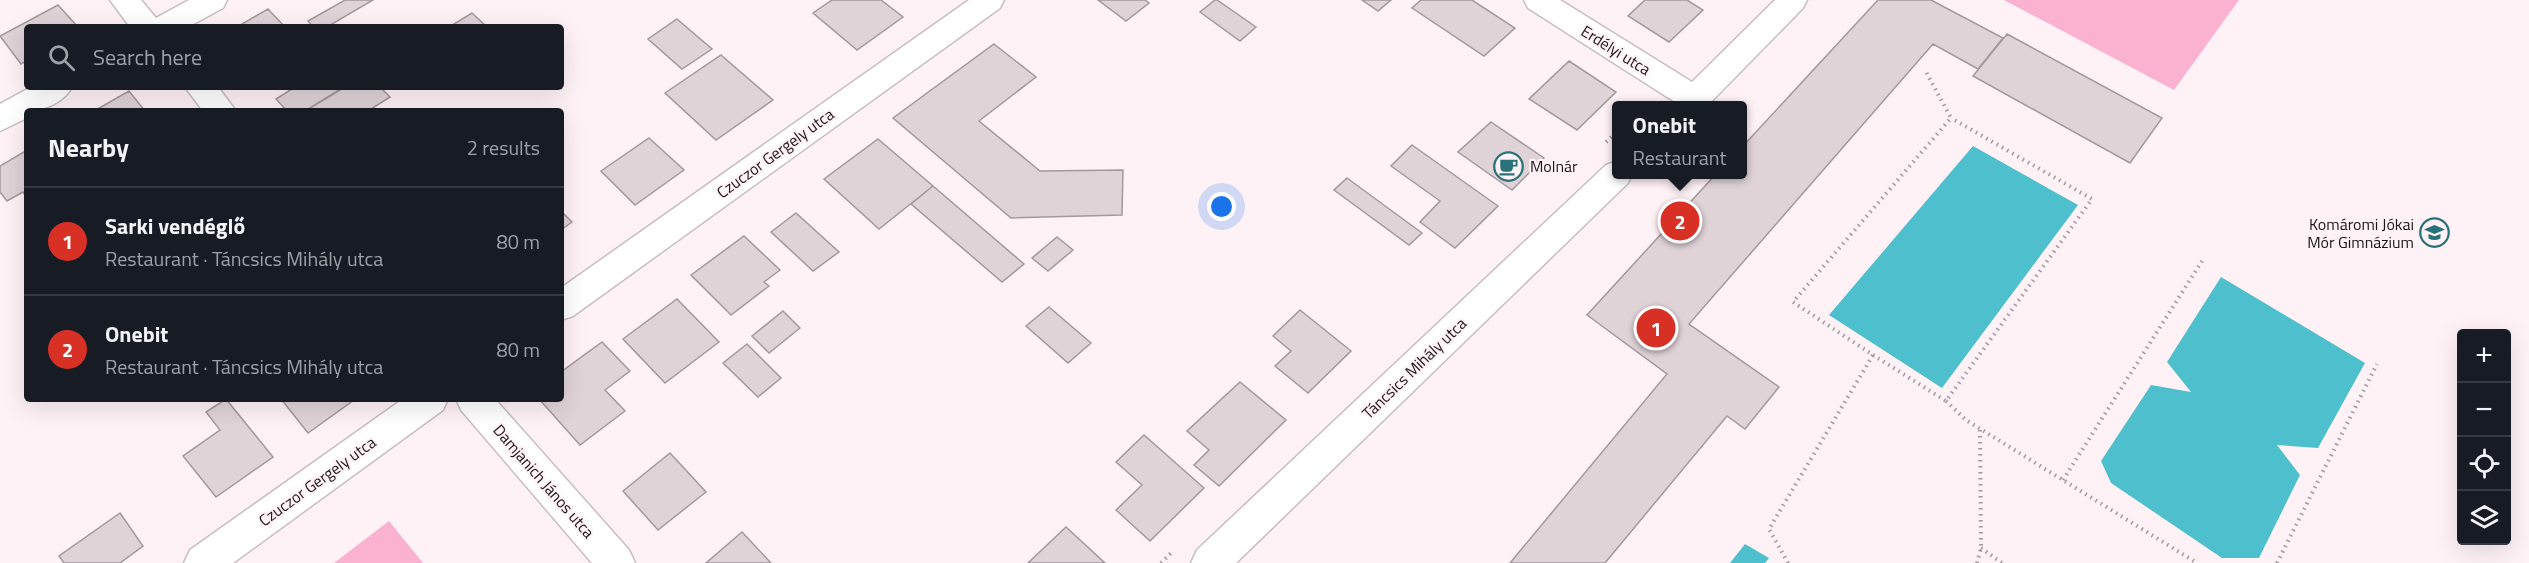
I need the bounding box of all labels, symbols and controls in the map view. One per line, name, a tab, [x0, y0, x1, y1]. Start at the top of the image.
street label: Erdélyi utca	[1576, 19, 1656, 81]
search box	[24, 24, 564, 90]
text: Search here	[93, 40, 202, 74]
icon: search	[45, 41, 78, 74]
popup	[1612, 101, 1747, 179]
street label: Czuczor Gergely utca	[711, 102, 839, 204]
text: Onebit	[1633, 108, 1696, 142]
text: Nearby	[48, 128, 129, 167]
text: 2 results	[467, 132, 540, 163]
text: Restaurant	[1633, 142, 1726, 173]
cafe icon: Molnár	[1493, 150, 1525, 182]
place label: Molnár	[1530, 154, 1578, 178]
your location	[1207, 192, 1236, 221]
pin: 2	[1660, 198, 1700, 244]
text: Sarki vendéglő	[105, 209, 245, 243]
place label: Komáromi Jókai Mór Gimnázium	[2307, 212, 2414, 254]
school or university icon: Komáromi Jókai Mór Gimnázium	[2419, 217, 2451, 249]
text: 1	[62, 226, 73, 257]
text: 80 m	[496, 226, 540, 257]
text: Restaurant · Táncsics Mihály utca	[105, 243, 383, 274]
pin: 1	[1636, 306, 1676, 350]
street label: Táncsics Mihály utca	[1356, 312, 1472, 424]
text: Onebit	[105, 317, 168, 351]
map controls	[2457, 329, 2511, 545]
button: +	[2457, 329, 2511, 383]
text: 2	[62, 334, 73, 365]
text: 80 m	[496, 334, 540, 365]
text: Restaurant · Táncsics Mihály utca	[105, 351, 383, 382]
button: −	[2457, 383, 2511, 437]
street label: Damjanich János utca	[488, 419, 600, 543]
street label: Czuczor Gergely utca	[253, 430, 381, 532]
button: locate	[2457, 437, 2511, 491]
button: layers	[2457, 491, 2511, 545]

